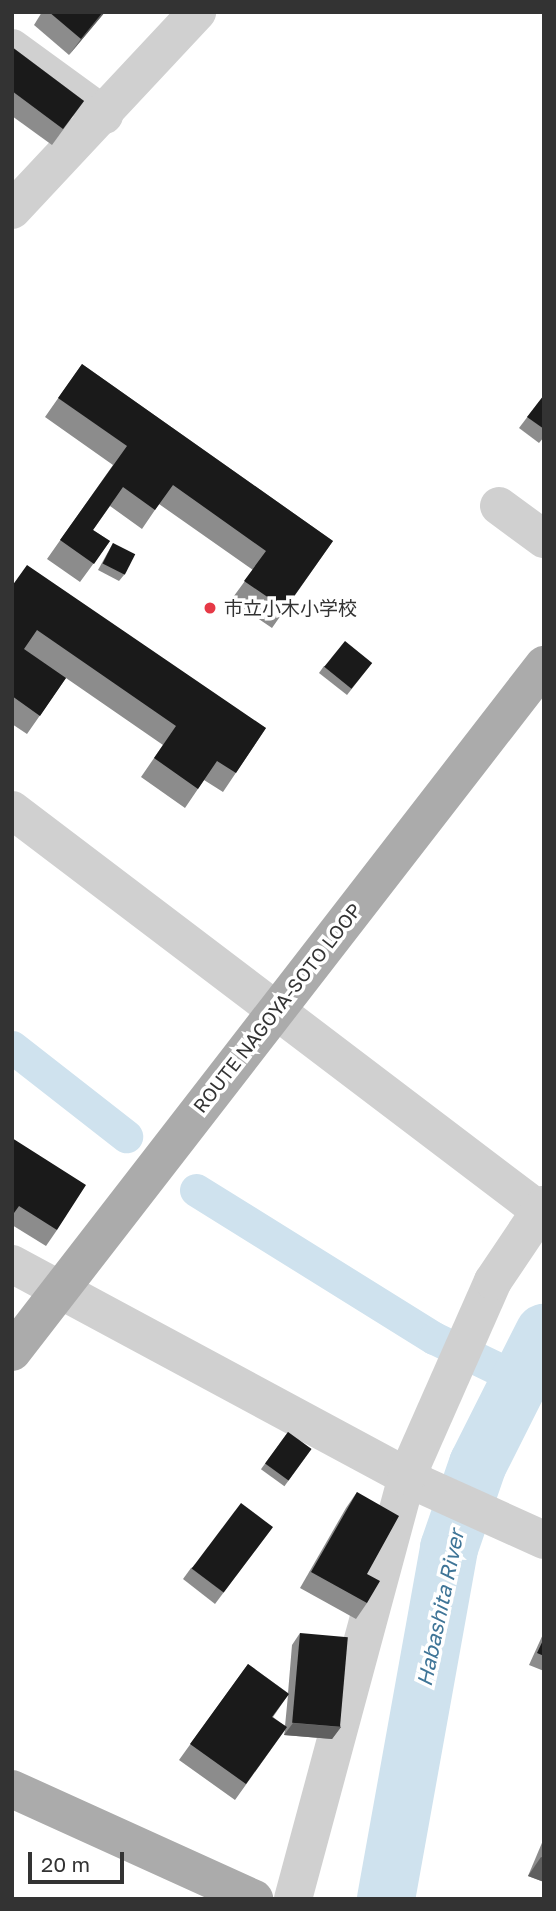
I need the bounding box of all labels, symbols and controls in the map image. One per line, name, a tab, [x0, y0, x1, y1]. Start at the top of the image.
place label: 市立小木小学校	[224, 597, 357, 619]
marker: 市立小木小学校	[202, 600, 218, 616]
street label: ROUTE NAGOYA-SOTO LOOP	[188, 899, 366, 1117]
water label: Habashita River	[411, 1527, 469, 1689]
scale bar	[32, 1838, 128, 1882]
text: 20 m	[41, 1851, 90, 1877]

